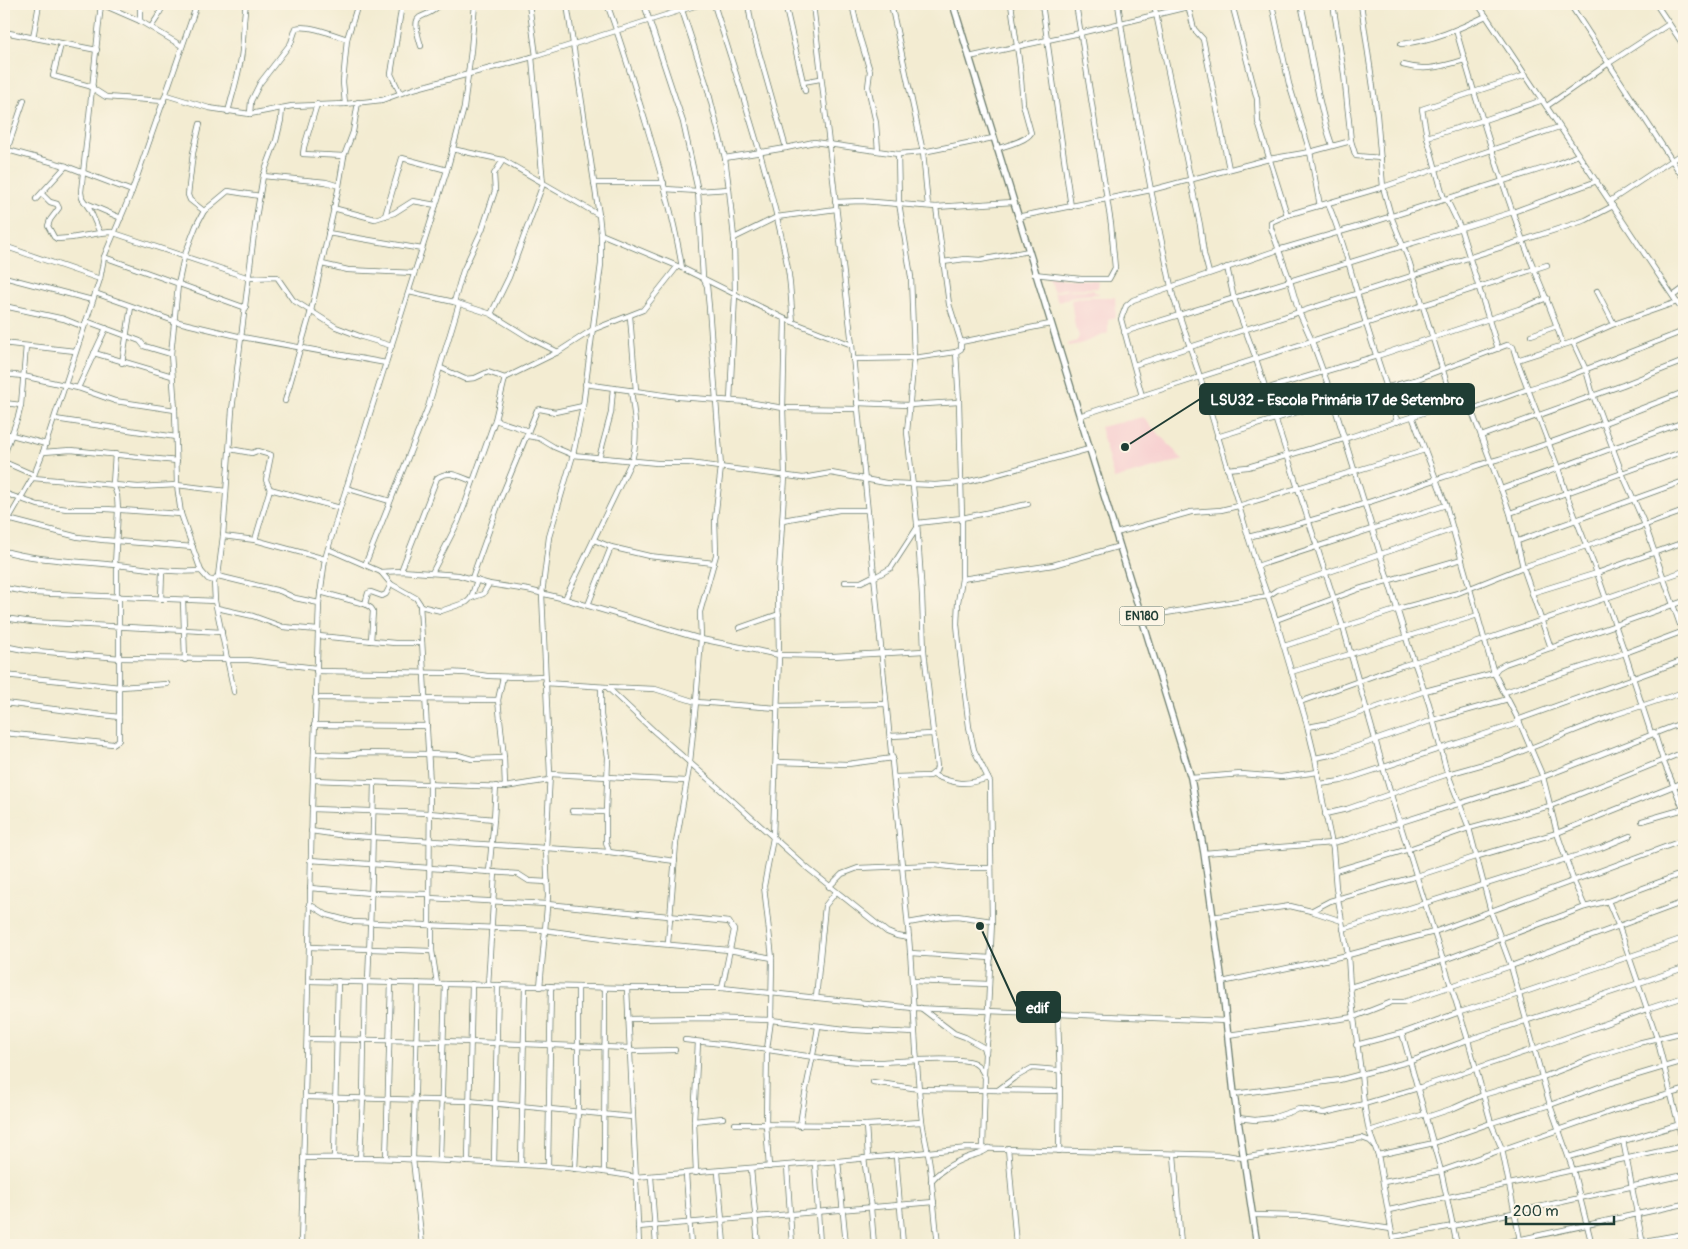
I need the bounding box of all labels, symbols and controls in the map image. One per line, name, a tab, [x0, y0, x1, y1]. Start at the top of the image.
callout: LSU32 - Escola Primária 17 de Setembro	[1200, 384, 1474, 414]
text: LSU32 - Escola Primária 17 de Setembro	[1210, 391, 1464, 410]
road number: EN180	[1120, 606, 1164, 626]
callout: edif	[1017, 992, 1060, 1022]
text: edif	[1025, 999, 1051, 1018]
scale bar	[1506, 1194, 1613, 1226]
text: 200 m	[1513, 1202, 1558, 1221]

